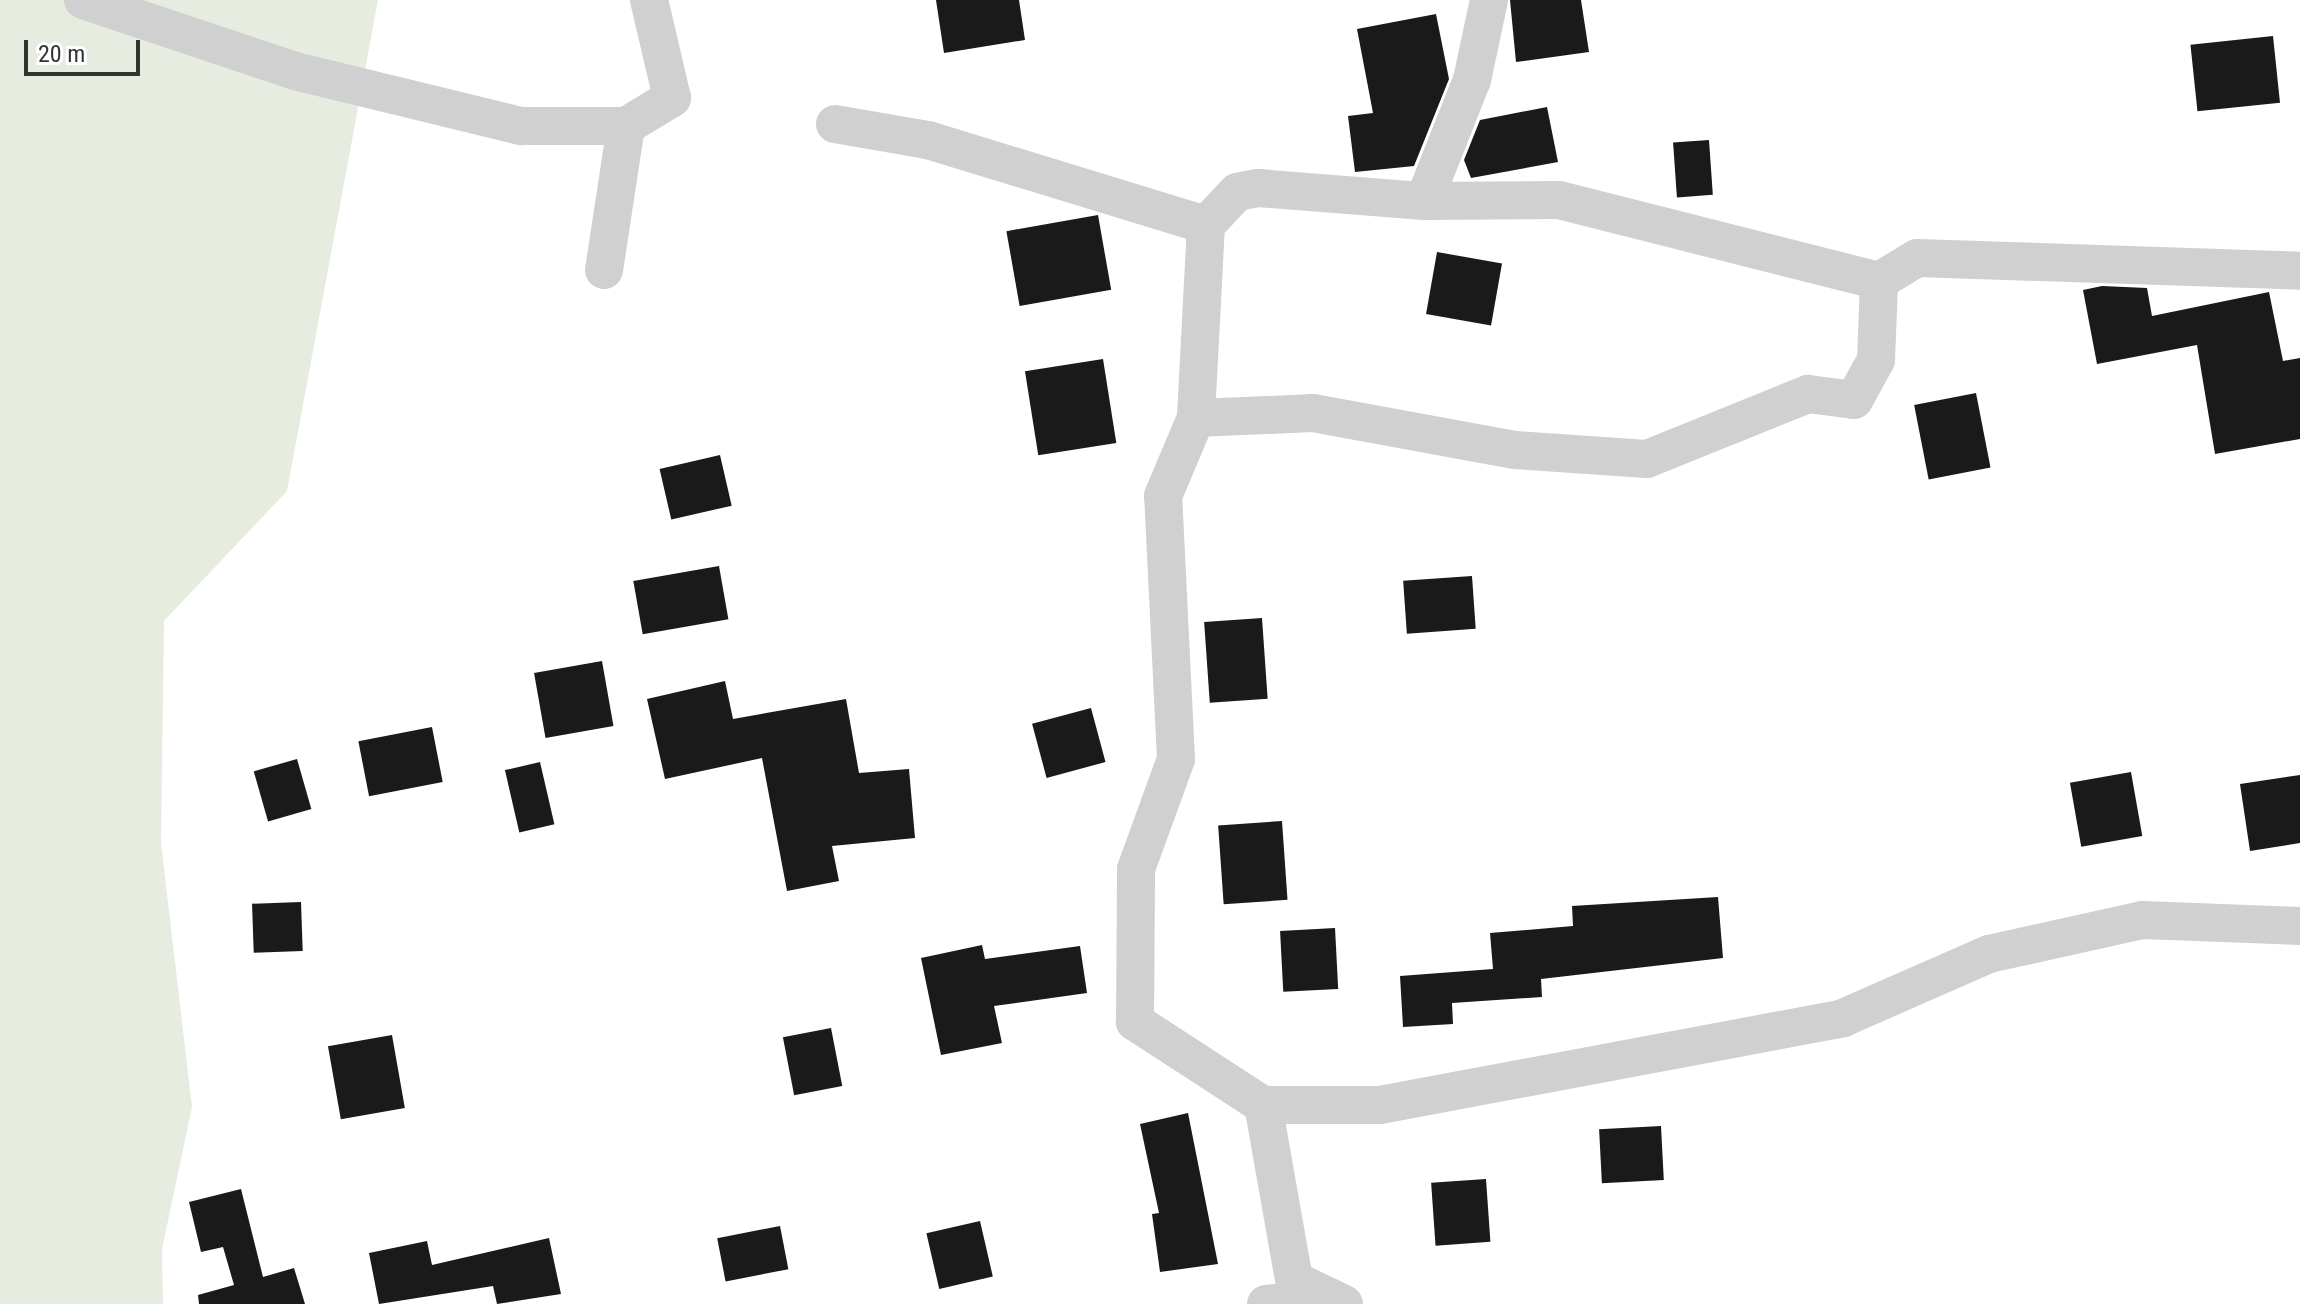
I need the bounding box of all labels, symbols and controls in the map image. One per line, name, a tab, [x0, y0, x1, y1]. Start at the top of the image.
scale bar	[28, 24, 144, 74]
text: 20 m	[38, 40, 85, 68]

